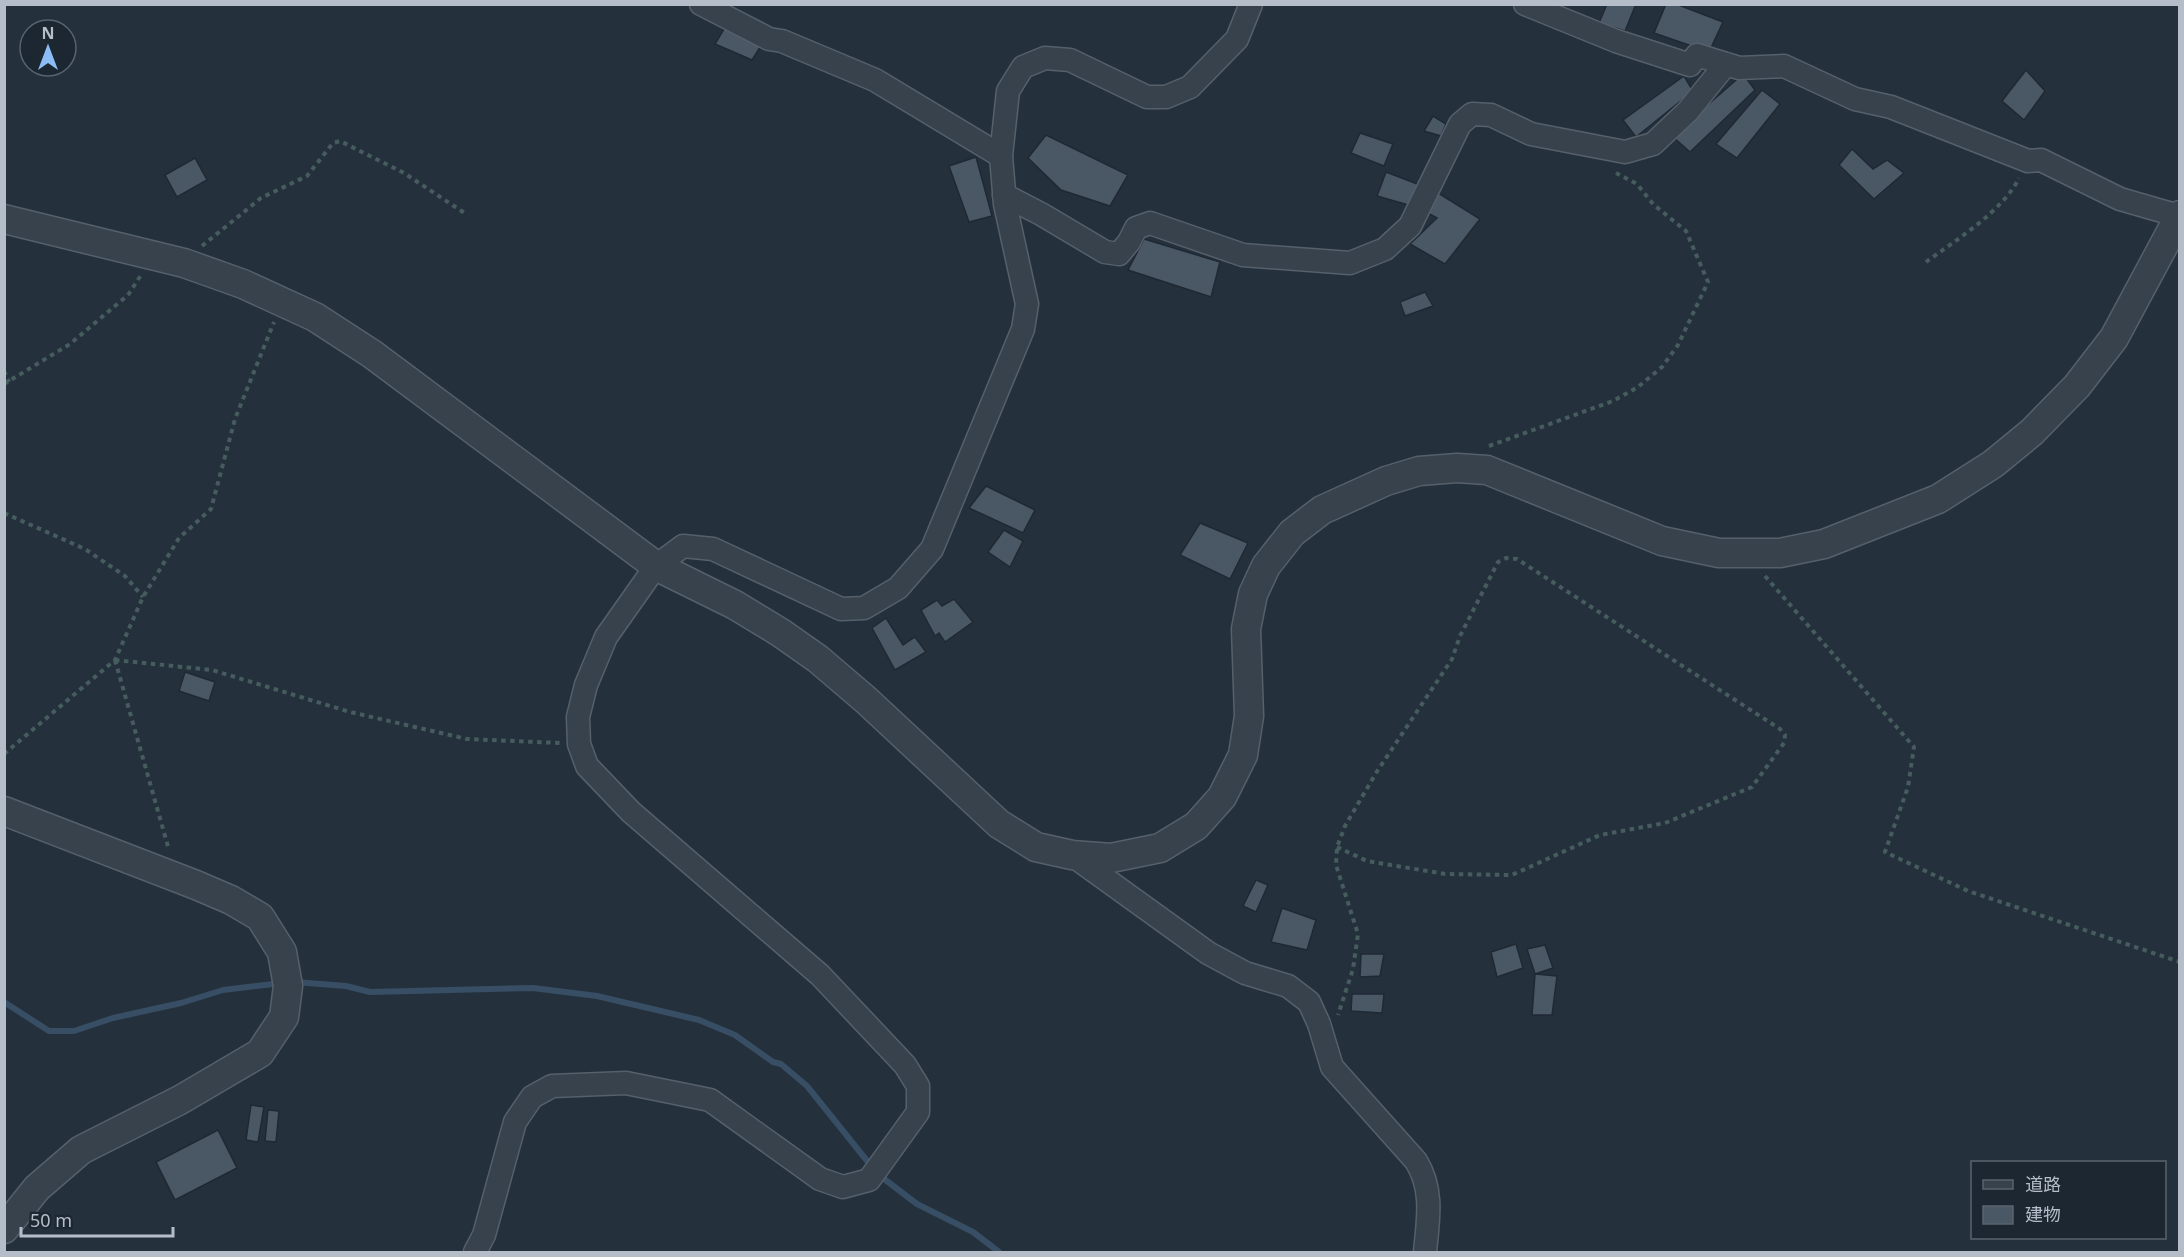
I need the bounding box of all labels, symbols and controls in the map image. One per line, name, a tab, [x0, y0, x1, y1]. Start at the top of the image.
north arrow	[18, 18, 78, 78]
text: N	[41, 22, 55, 44]
legend	[1971, 1161, 2166, 1239]
text: 道路	[2025, 1172, 2061, 1196]
scale bar	[21, 1200, 172, 1238]
text: 建物	[2025, 1202, 2061, 1226]
text: 50 m	[30, 1208, 72, 1232]

